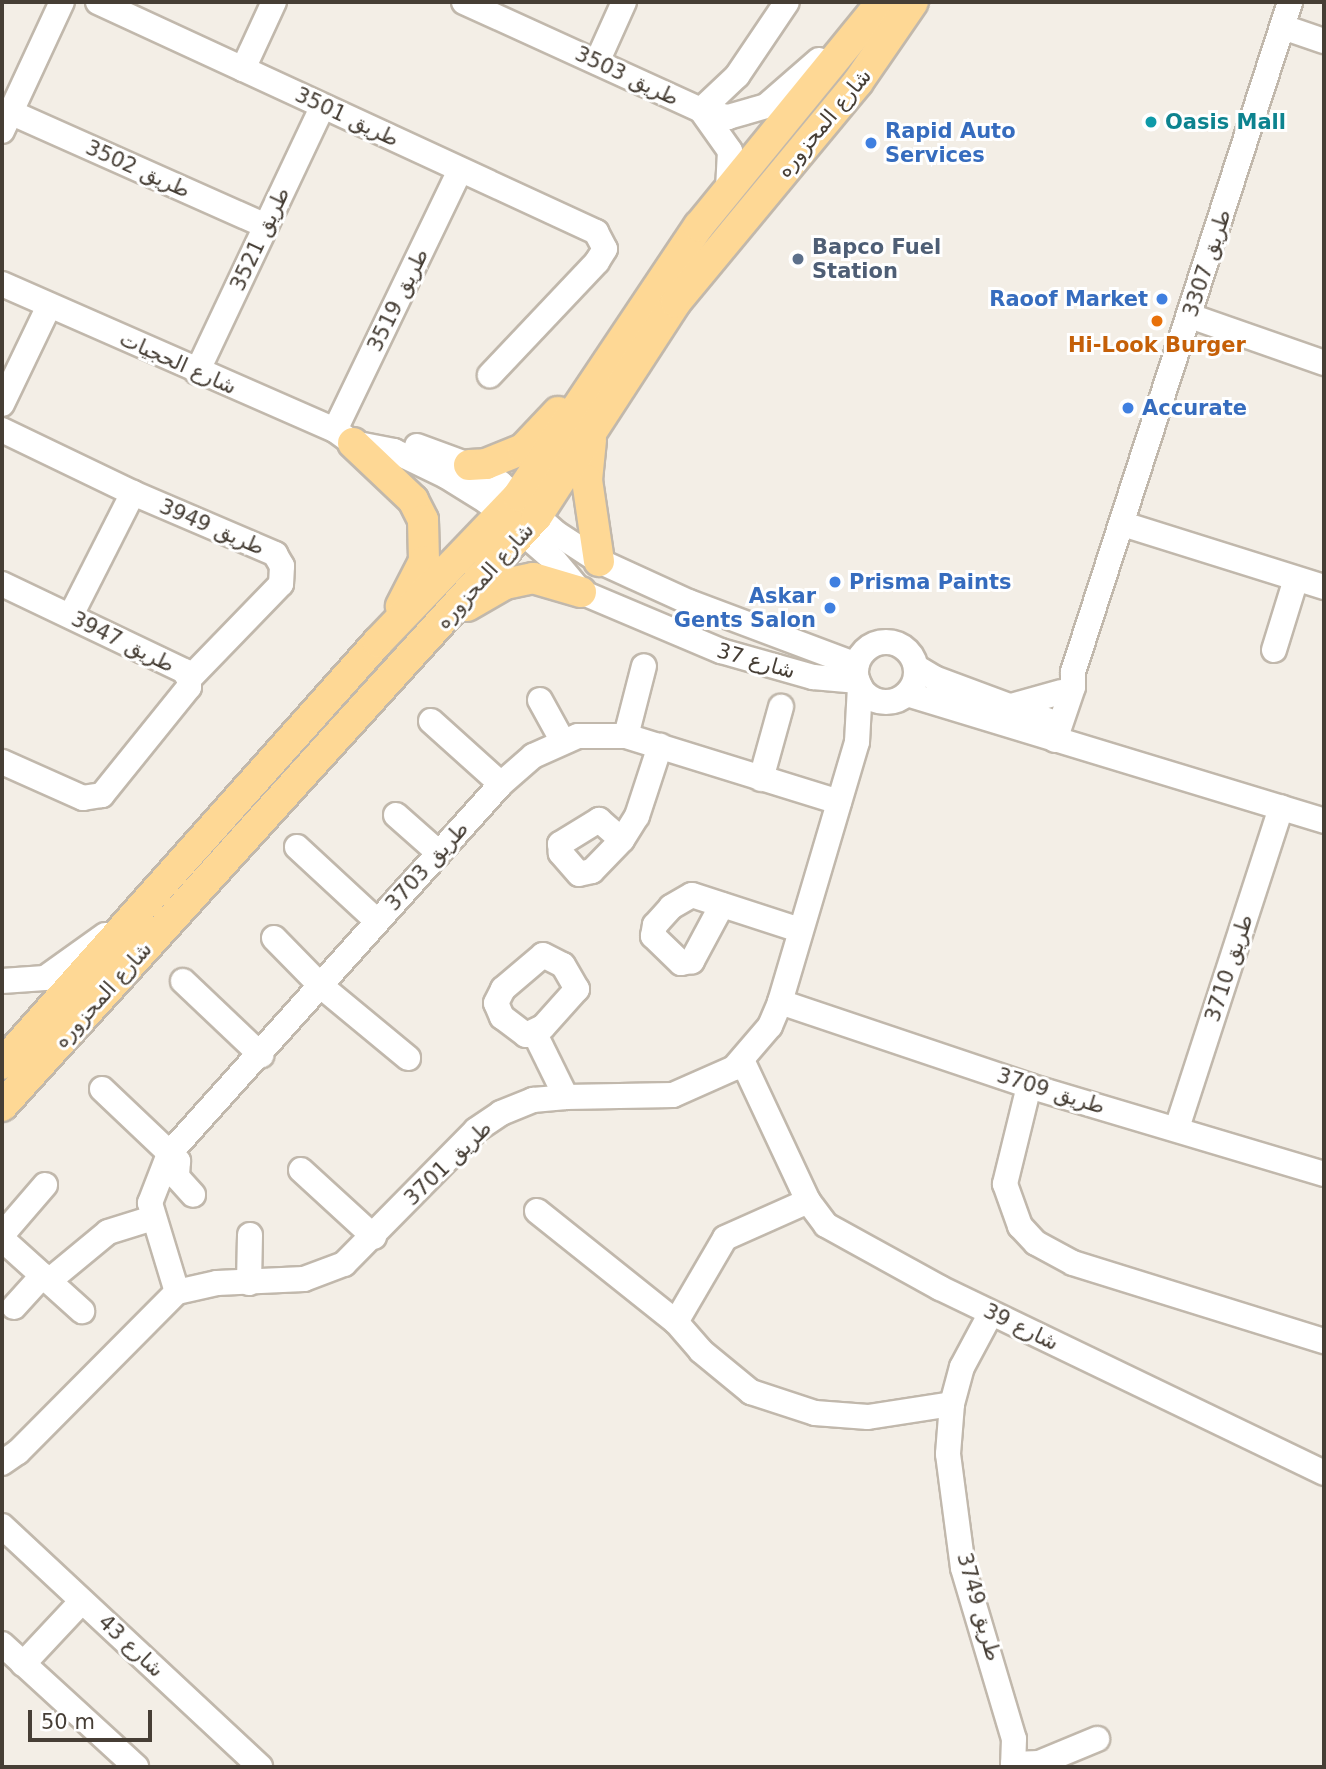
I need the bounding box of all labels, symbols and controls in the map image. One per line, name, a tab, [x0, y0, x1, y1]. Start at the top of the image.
street label: طريق 3503	[571, 41, 683, 111]
street label: شارع المحزوره	[771, 64, 877, 182]
street label: طريق 3501	[291, 82, 403, 152]
place label: Oasis Mall	[1165, 109, 1286, 135]
marker: Oasis Mall	[1143, 114, 1159, 130]
place label: Rapid Auto Services	[885, 118, 1016, 168]
street label: طريق 3502	[82, 135, 194, 203]
marker: Rapid Auto Services	[863, 135, 879, 151]
street label: طريق 3521	[225, 183, 295, 295]
street label: طريق 3307	[1178, 206, 1236, 320]
place label: Bapco Fuel Station	[812, 234, 941, 284]
street label: طريق 3519	[362, 244, 434, 356]
marker: Bapco Fuel Station	[790, 251, 806, 267]
place label: Raoof Market	[989, 286, 1148, 312]
marker: Raoof Market	[1154, 291, 1170, 307]
marker: Hi-Look Burger	[1149, 313, 1165, 329]
street label: شارع الحجيات	[116, 326, 240, 400]
place label: Hi-Look Burger	[1068, 332, 1246, 358]
place label: Accurate	[1142, 395, 1247, 421]
marker: Accurate	[1120, 400, 1136, 416]
street label: طريق 3949	[156, 494, 268, 560]
street label: شارع المحزوره	[431, 518, 539, 634]
place label: Prisma Paints	[849, 569, 1011, 595]
marker: Prisma Paints	[827, 574, 843, 590]
place label: Askar Gents Salon	[674, 583, 816, 633]
marker: Askar Gents Salon	[822, 600, 838, 616]
street label: طريق 3947	[67, 606, 179, 678]
street label: شارع 37	[714, 638, 798, 684]
street label: طريق 3703	[380, 816, 474, 916]
street label: طريق 3710	[1200, 911, 1258, 1025]
street label: شارع المحزوره	[49, 937, 157, 1053]
street label: طريق 3709	[994, 1063, 1108, 1119]
street label: طريق 3701	[399, 1115, 497, 1211]
street label: شارع 39	[979, 1298, 1063, 1356]
street label: طريق 3749	[951, 1550, 1007, 1664]
street label: شارع 43	[93, 1609, 169, 1683]
scale bar	[32, 1696, 156, 1740]
text: 50 m	[41, 1710, 95, 1734]

